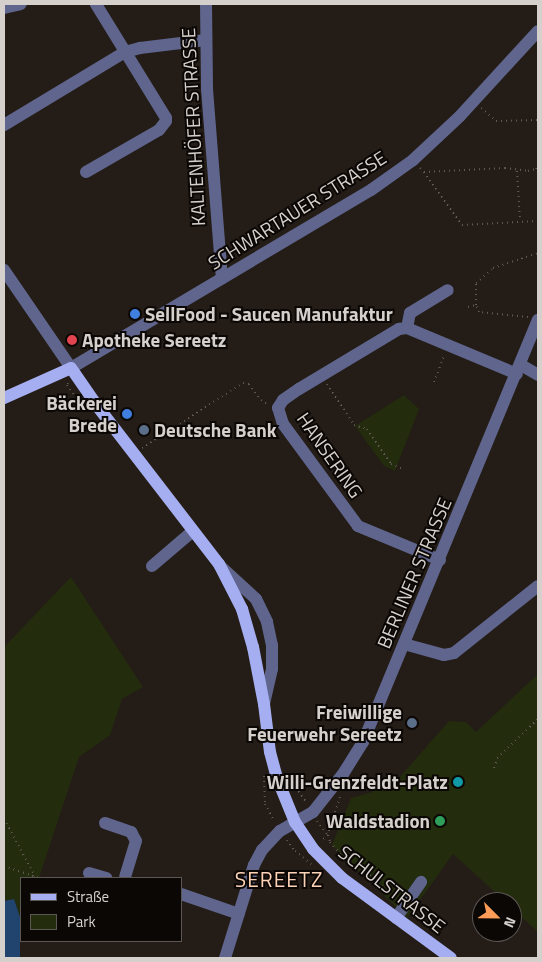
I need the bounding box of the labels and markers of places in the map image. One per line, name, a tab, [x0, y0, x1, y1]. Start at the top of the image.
place label: SellFood - Saucen Manufaktur	[145, 303, 393, 325]
marker: SellFood - Saucen Manufaktur	[129, 308, 141, 320]
place label: Apotheke Sereetz	[82, 329, 226, 351]
marker: Apotheke Sereetz	[66, 334, 78, 346]
place label: Bäckerei Brede	[46, 392, 117, 436]
marker: Bäckerei Brede	[121, 408, 133, 420]
place label: Deutsche Bank	[154, 419, 277, 441]
marker: Deutsche Bank	[138, 424, 150, 436]
place label: Freiwillige Feuerwehr Sereetz	[247, 701, 402, 745]
marker: Freiwillige Feuerwehr Sereetz	[406, 717, 418, 729]
place label: Willi-Grenzfeldt-Platz	[267, 771, 448, 793]
marker: Willi-Grenzfeldt-Platz	[452, 776, 464, 788]
place label: Waldstadion	[326, 810, 430, 832]
marker: Waldstadion	[434, 815, 446, 827]

